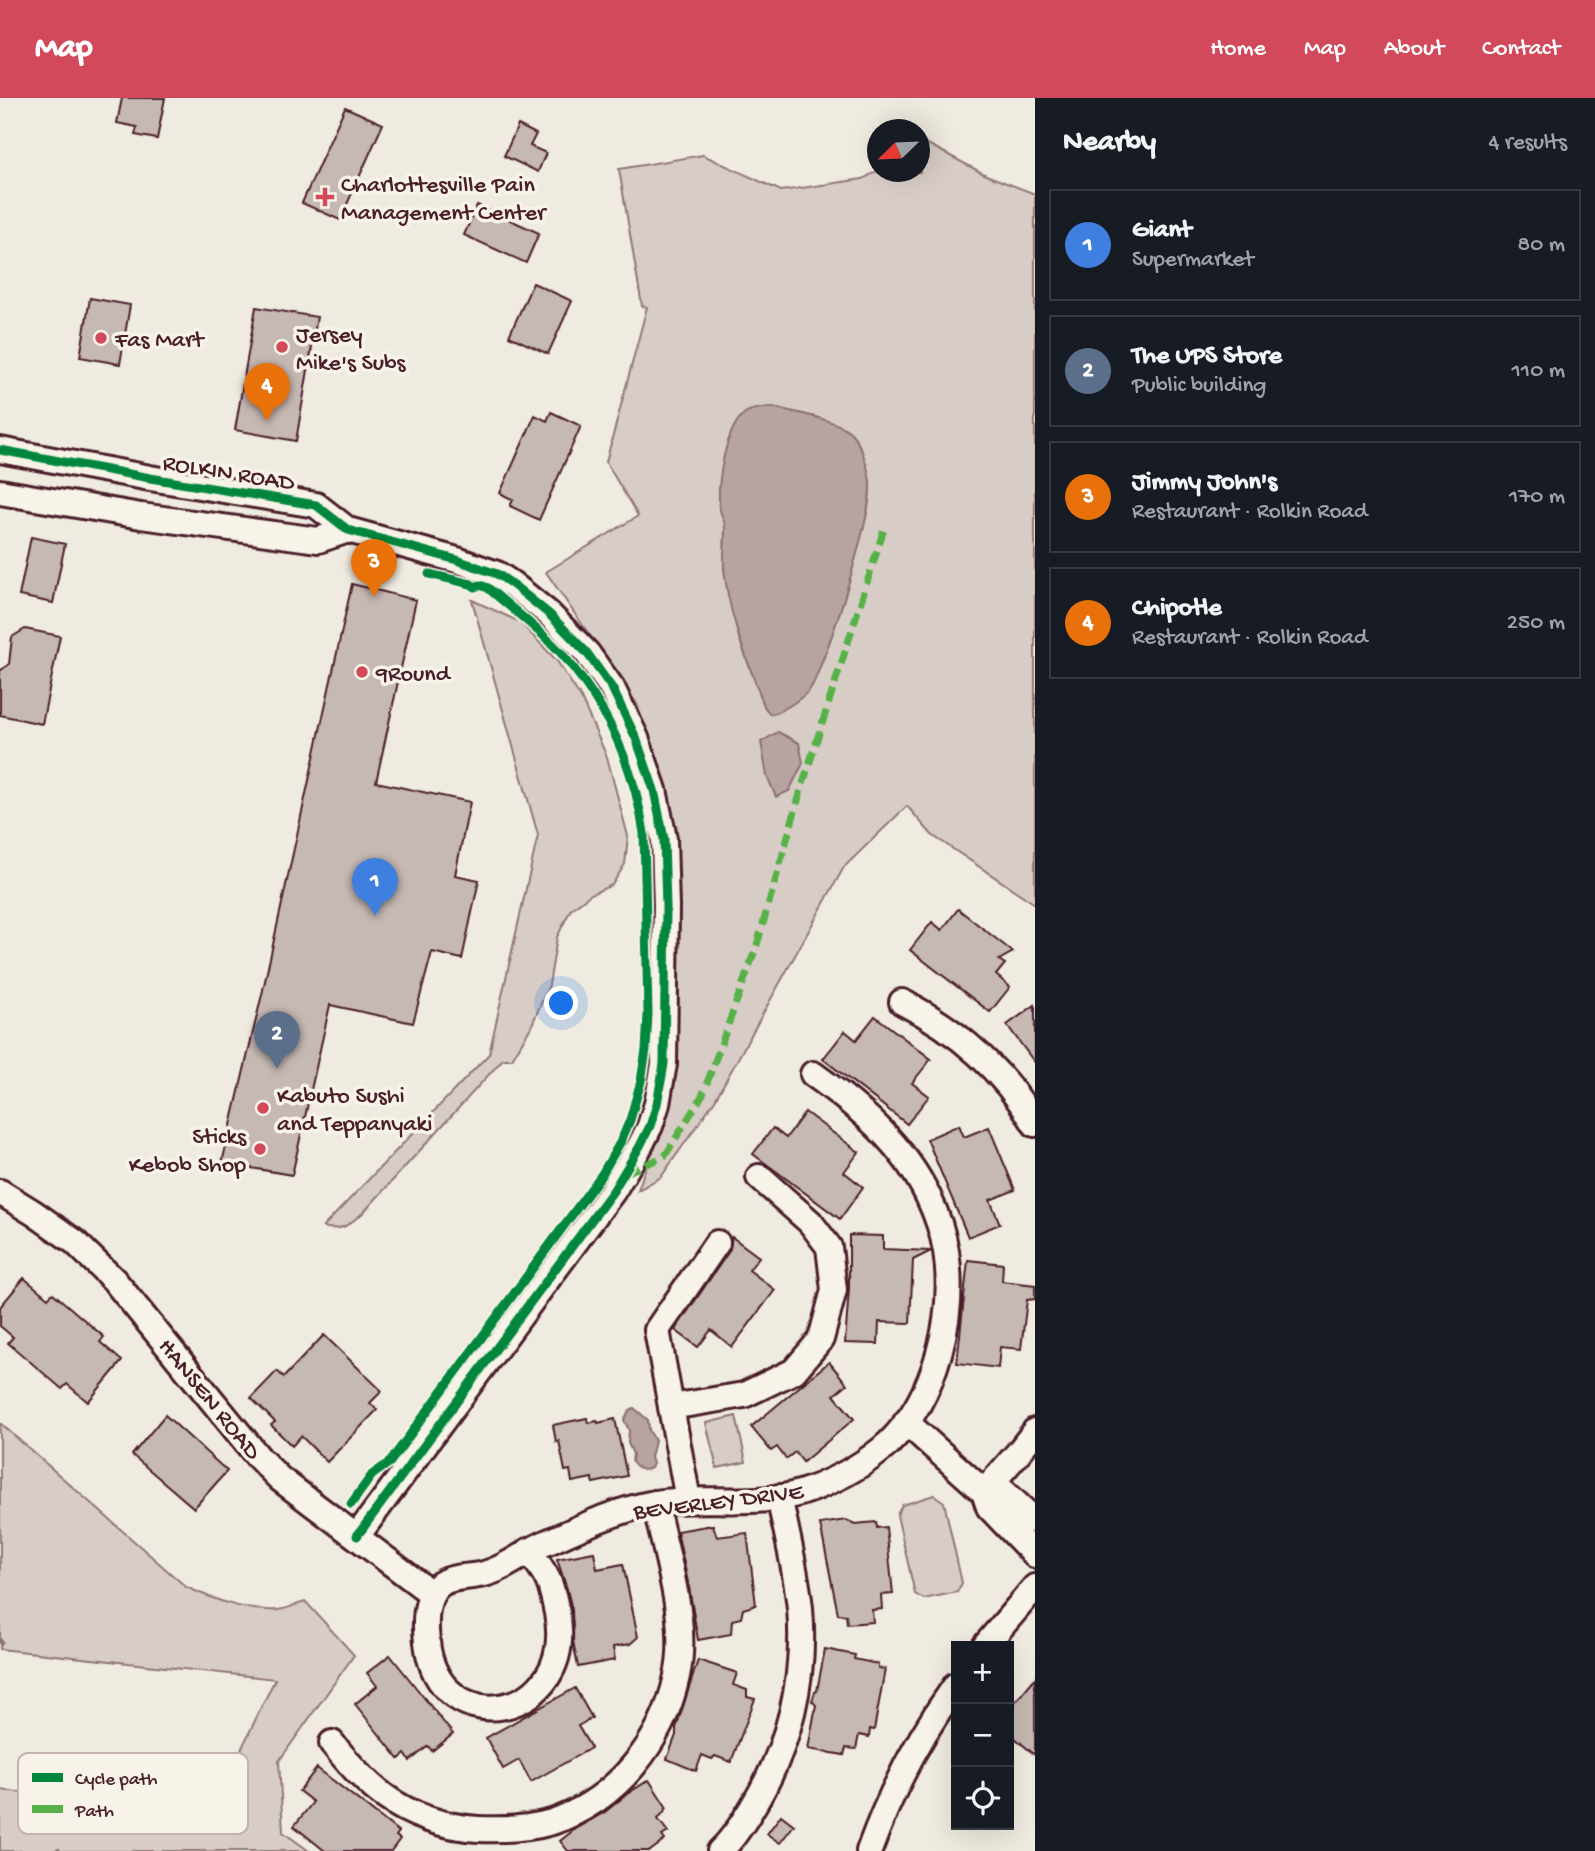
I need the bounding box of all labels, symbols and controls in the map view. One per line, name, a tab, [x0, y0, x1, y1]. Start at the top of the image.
text: Map	[35, 30, 92, 68]
text: Home	[1210, 35, 1266, 64]
text: Map	[1304, 35, 1346, 64]
text: About	[1384, 35, 1444, 64]
text: Contact	[1482, 35, 1560, 64]
north arrow	[867, 119, 930, 182]
text: Nearby	[1063, 126, 1156, 161]
text: 4 results	[1488, 130, 1567, 157]
place label: Charlottesville Pain Management Center	[341, 172, 548, 229]
marker: Charlottesville Pain Management Center	[315, 187, 335, 207]
text: Giant	[1132, 216, 1191, 247]
text: 1	[1083, 232, 1093, 259]
text: 80 m	[1518, 232, 1565, 259]
text: Supermarket	[1132, 247, 1254, 274]
place label: Jersey Mike's Subs	[296, 322, 407, 379]
place label: Fas Mart	[114, 327, 206, 356]
marker: Fas Mart	[93, 330, 109, 346]
marker: Jersey Mike's Subs	[274, 339, 290, 355]
text: The UPS Store	[1132, 342, 1282, 373]
text: 2	[1082, 358, 1094, 385]
text: 110 m	[1512, 358, 1565, 385]
pin: 4	[244, 363, 290, 421]
text: Public building	[1132, 373, 1266, 400]
street label: ROLKIN ROAD	[161, 450, 297, 499]
text: Jimmy John's	[1132, 468, 1277, 499]
text: 3	[1082, 484, 1094, 511]
text: 170 m	[1509, 484, 1565, 511]
text: Restaurant · Rolkin Road	[1132, 499, 1368, 526]
pin: 3	[351, 539, 397, 597]
text: Chipotle	[1132, 594, 1222, 625]
text: 4	[1083, 610, 1093, 637]
text: 250 m	[1507, 610, 1565, 637]
text: Restaurant · Rolkin Road	[1132, 625, 1368, 652]
place label: 9Round	[375, 661, 452, 690]
marker: 9Round	[354, 664, 370, 680]
pin: 1	[352, 858, 398, 916]
your location	[544, 986, 578, 1020]
pin: 2	[254, 1011, 300, 1069]
place label: Kabuto Sushi and Teppanyaki	[277, 1083, 432, 1140]
marker: Kabuto Sushi and Teppanyaki	[255, 1100, 271, 1116]
place label: Sticks Kebob Shop	[129, 1124, 247, 1181]
marker: Sticks Kebob Shop	[252, 1141, 268, 1157]
street label: HANSEN ROAD	[151, 1334, 266, 1467]
street label: BEVERLEY DRIVE	[631, 1479, 806, 1528]
map controls	[951, 1641, 1014, 1830]
button: +	[951, 1641, 1014, 1704]
button: −	[951, 1704, 1014, 1767]
legend	[18, 1753, 248, 1834]
button: locate	[951, 1767, 1014, 1830]
text: Cycle path	[75, 1769, 157, 1792]
text: Path	[74, 1801, 114, 1824]

